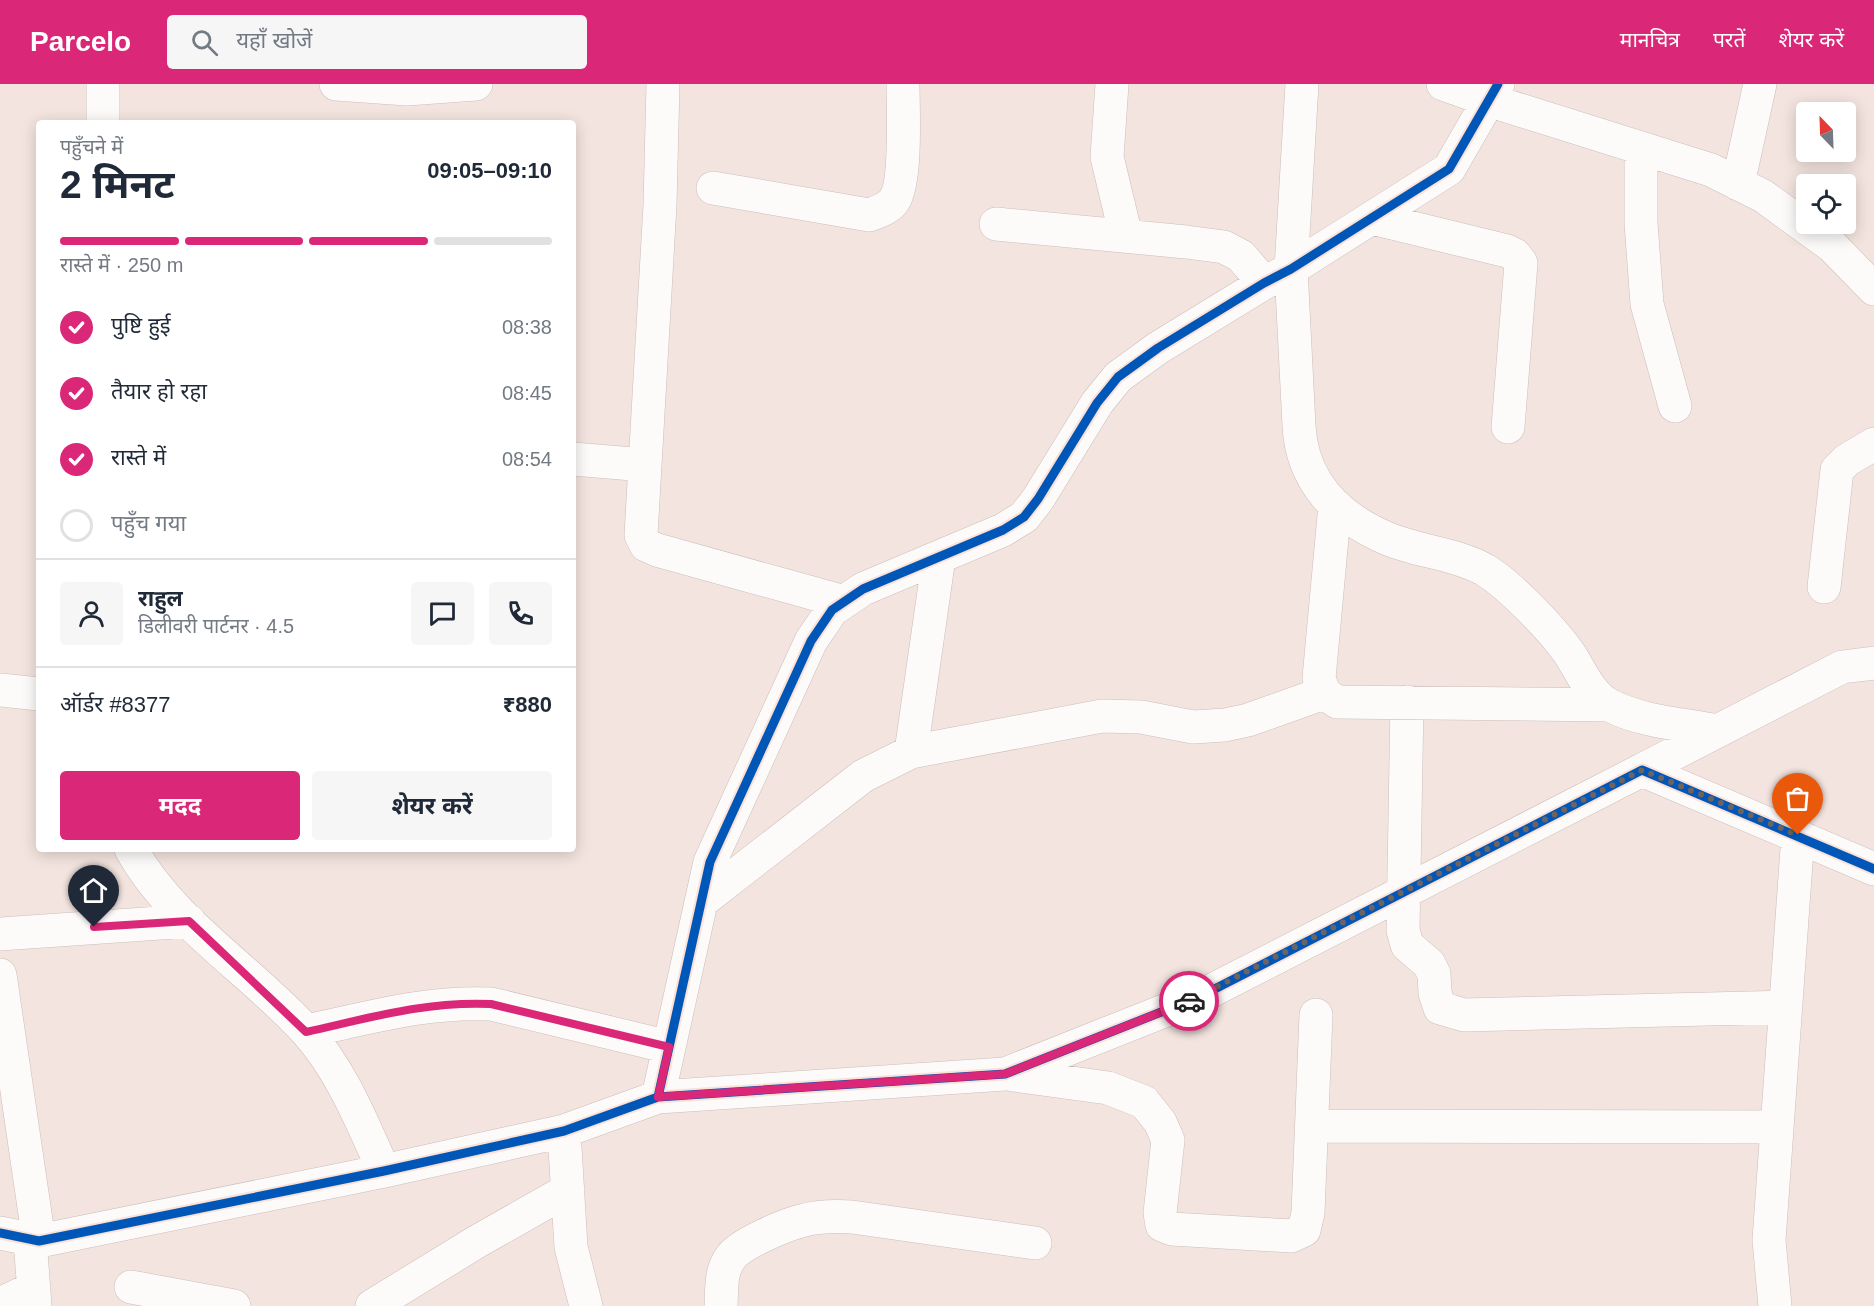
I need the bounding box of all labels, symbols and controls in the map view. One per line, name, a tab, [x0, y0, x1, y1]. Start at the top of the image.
search box	[167, 15, 587, 69]
text: Parcelo	[30, 26, 131, 57]
icon: search	[188, 26, 221, 59]
text: यहाँ खोजें	[236, 28, 312, 53]
text: मानचित्र	[1620, 28, 1680, 51]
text: परतें	[1713, 28, 1745, 51]
text: शेयर करें	[1778, 28, 1844, 51]
north arrow	[1796, 102, 1856, 162]
map controls	[1796, 102, 1856, 234]
text: पहुँचने में	[60, 136, 123, 158]
text: 09:05–09:10	[427, 158, 552, 183]
text: 2 मिनट	[60, 163, 174, 206]
button: locate	[1796, 174, 1856, 234]
text: रास्ते में · 250 m	[60, 254, 183, 276]
icon: check	[60, 311, 93, 344]
text: पुष्टि हुई	[111, 313, 171, 338]
text: 08:38	[502, 316, 552, 338]
icon: check	[60, 377, 93, 410]
text: तैयार हो रहा	[111, 379, 207, 404]
text: 08:45	[502, 382, 552, 404]
icon: check	[60, 443, 93, 476]
text: रास्ते में	[111, 445, 166, 470]
text: 08:54	[502, 448, 552, 470]
text: पहुँच गया	[111, 511, 186, 536]
button: person	[60, 582, 123, 645]
button: chat	[411, 582, 474, 645]
button: phone	[489, 582, 552, 645]
text: राहुल	[138, 586, 183, 611]
text: डिलीवरी पार्टनर · 4.5	[138, 615, 294, 637]
text: ऑर्डर #8377	[60, 692, 171, 717]
text: ₹880	[503, 692, 552, 717]
button: मदद	[60, 771, 300, 840]
button: शेयर करें	[312, 771, 552, 840]
pin	[1772, 773, 1823, 835]
icon: bag	[1781, 782, 1814, 815]
pin	[68, 865, 119, 927]
icon: home	[77, 874, 110, 907]
courier	[1159, 971, 1219, 1031]
icon: car	[1173, 985, 1206, 1018]

